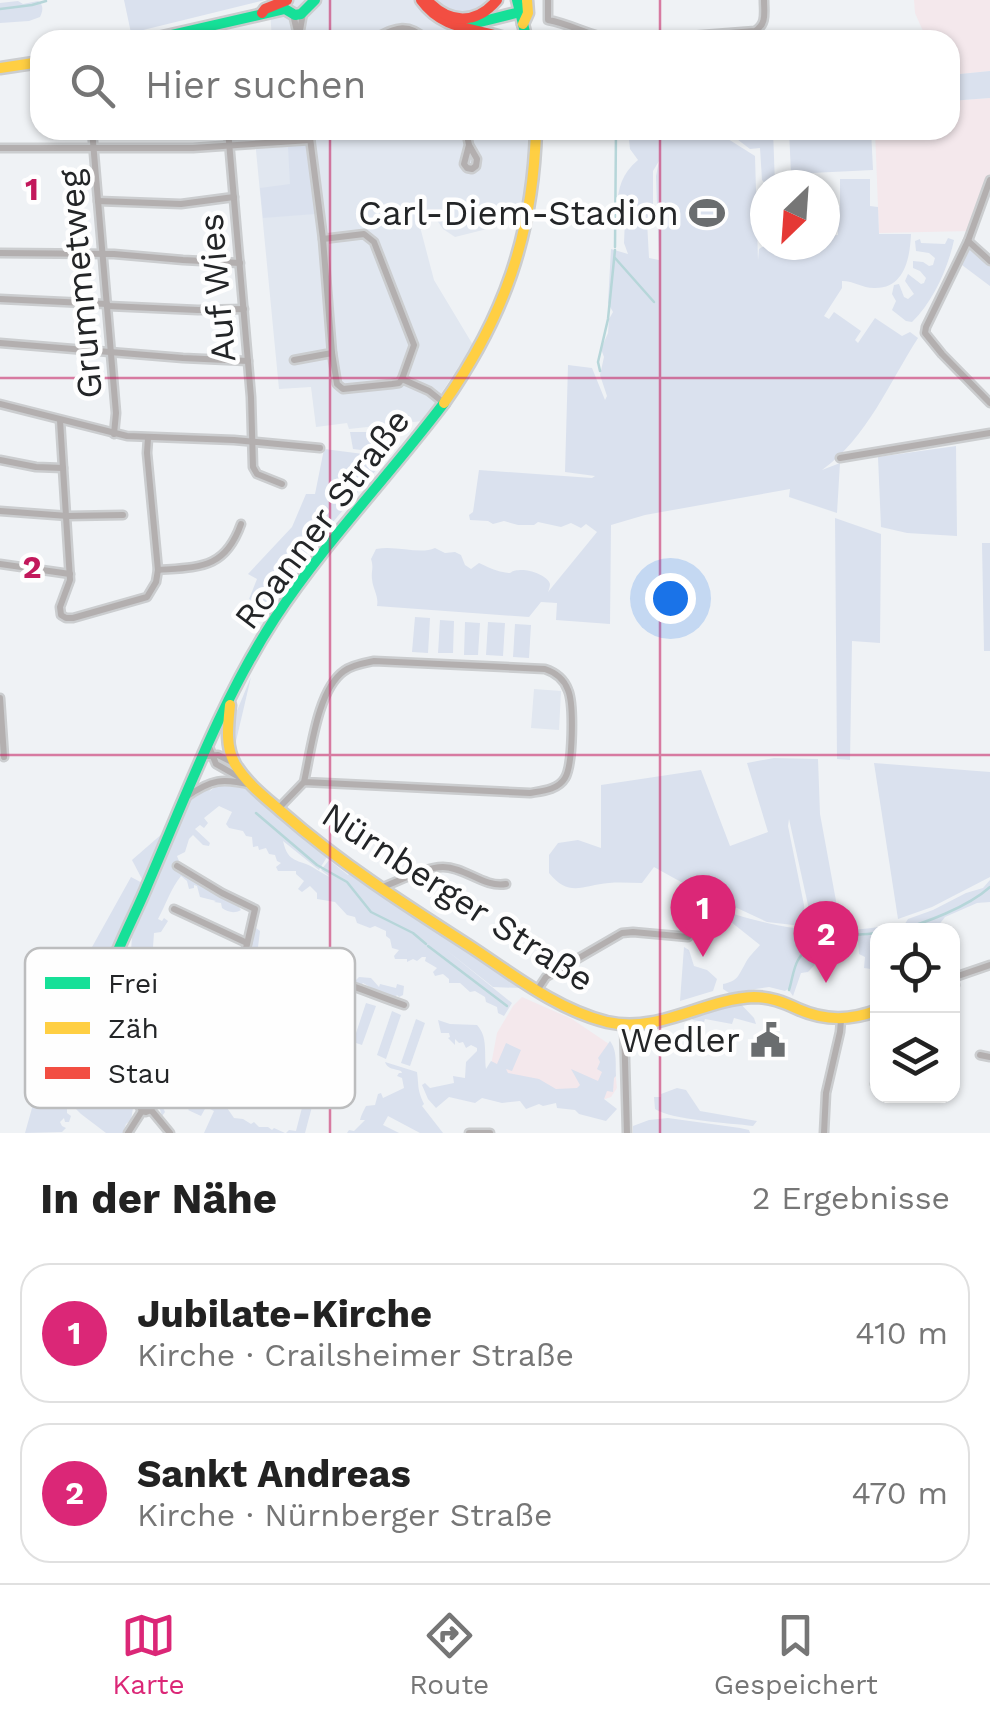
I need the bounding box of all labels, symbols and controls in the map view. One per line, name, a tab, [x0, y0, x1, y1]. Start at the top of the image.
search box	[30, 30, 960, 140]
icon: search	[65, 58, 120, 113]
text: Hier suchen	[145, 63, 366, 107]
street label: Grummetweg	[49, 167, 111, 400]
text: 1	[25, 170, 39, 208]
north arrow	[750, 170, 840, 260]
place label: Carl-Diem-Stadion	[358, 192, 679, 234]
sports icon: Carl-Diem-Stadion	[688, 194, 726, 232]
street label: Auf Wies	[190, 212, 244, 364]
street label: Roanner Straße	[226, 401, 418, 637]
text: 2	[22, 548, 42, 586]
your location	[645, 573, 696, 624]
street label: Nürnberger Straße	[314, 794, 602, 1000]
pin: 1	[670, 874, 736, 957]
pin: 2	[794, 900, 858, 983]
map controls	[870, 923, 960, 1103]
button: locate	[870, 923, 960, 1013]
legend	[25, 948, 355, 1108]
text: Frei	[108, 967, 159, 1000]
text: Zäh	[108, 1012, 159, 1045]
button: layers	[870, 1013, 960, 1103]
place label: Wedler	[620, 1019, 740, 1061]
public building icon: Wedler	[749, 1021, 787, 1059]
text: Stau	[108, 1057, 171, 1090]
text: In der Nähe	[40, 1174, 277, 1223]
text: 2 Ergebnisse	[752, 1179, 950, 1217]
text: Jubilate-Kirche	[137, 1292, 432, 1336]
text: 1	[68, 1314, 81, 1352]
text: 410 m	[855, 1314, 948, 1352]
text: Kirche · Crailsheimer Straße	[137, 1336, 574, 1374]
text: Sankt Andreas	[137, 1452, 411, 1496]
text: 2	[65, 1474, 84, 1512]
text: 470 m	[851, 1474, 948, 1512]
text: Kirche · Nürnberger Straße	[137, 1496, 553, 1534]
tab: Karte	[112, 1608, 185, 1701]
tab: Route	[409, 1608, 489, 1701]
tab: Gespeichert	[714, 1608, 878, 1701]

